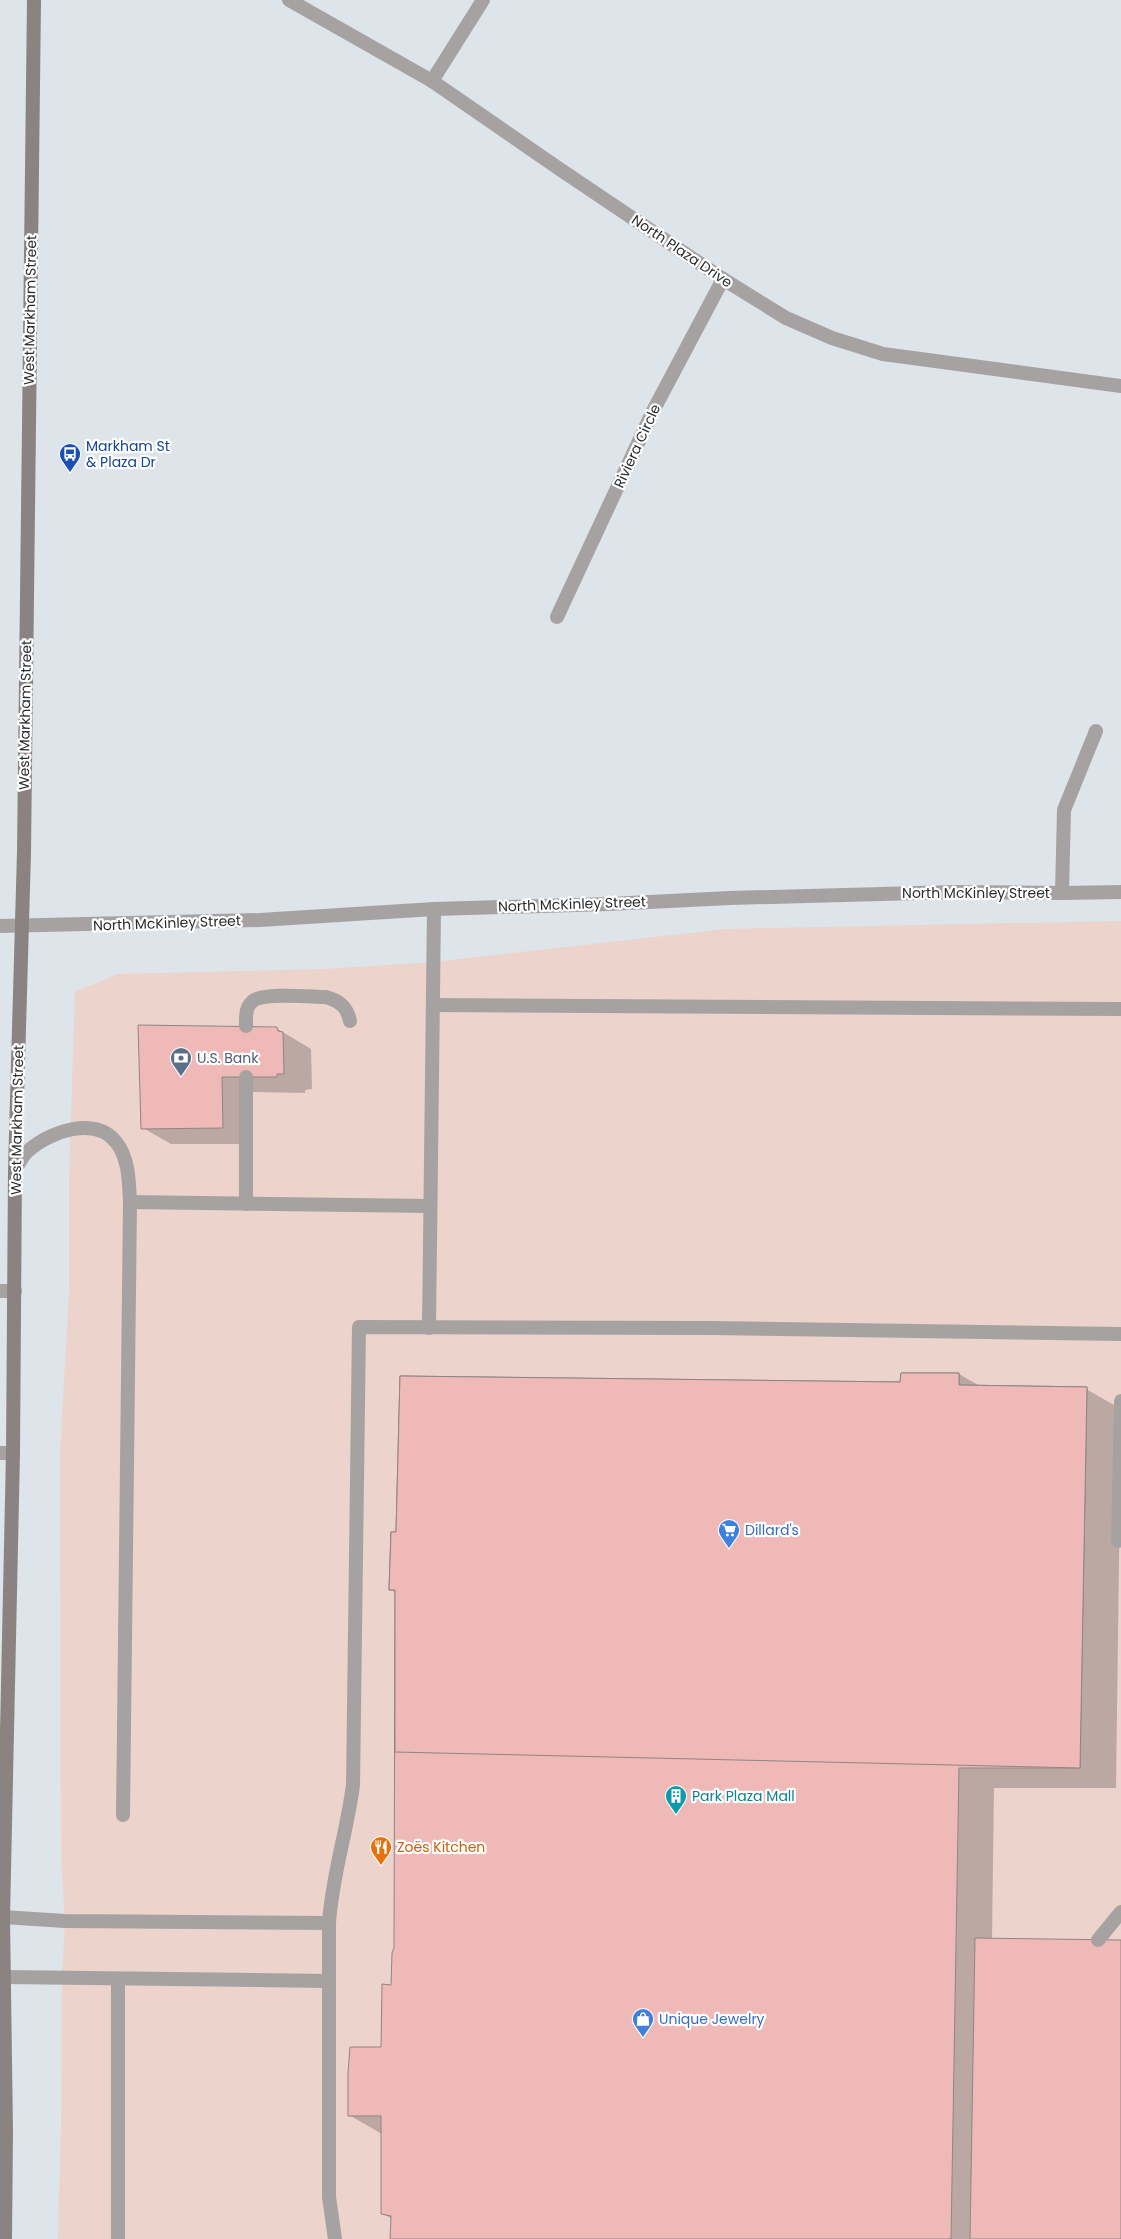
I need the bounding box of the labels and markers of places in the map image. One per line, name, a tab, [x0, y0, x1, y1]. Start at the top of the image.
place label: Markham St & Plaza Dr	[86, 436, 170, 472]
bus stop icon: Markham St & Plaza Dr	[58, 442, 82, 473]
bank icon: U.S. Bank	[169, 1046, 193, 1077]
place label: U.S. Bank	[197, 1048, 259, 1068]
supermarket icon: Dillard's	[717, 1518, 741, 1549]
place label: Dillard's	[745, 1520, 799, 1540]
building icon: Park Plaza Mall	[664, 1784, 688, 1815]
place label: Park Plaza Mall	[692, 1786, 795, 1806]
restaurant icon: Zoës Kitchen	[369, 1835, 393, 1866]
place label: Zoës Kitchen	[397, 1837, 485, 1857]
shop icon: Unique Jewelry	[631, 2007, 655, 2038]
place label: Unique Jewelry	[659, 2009, 765, 2029]

